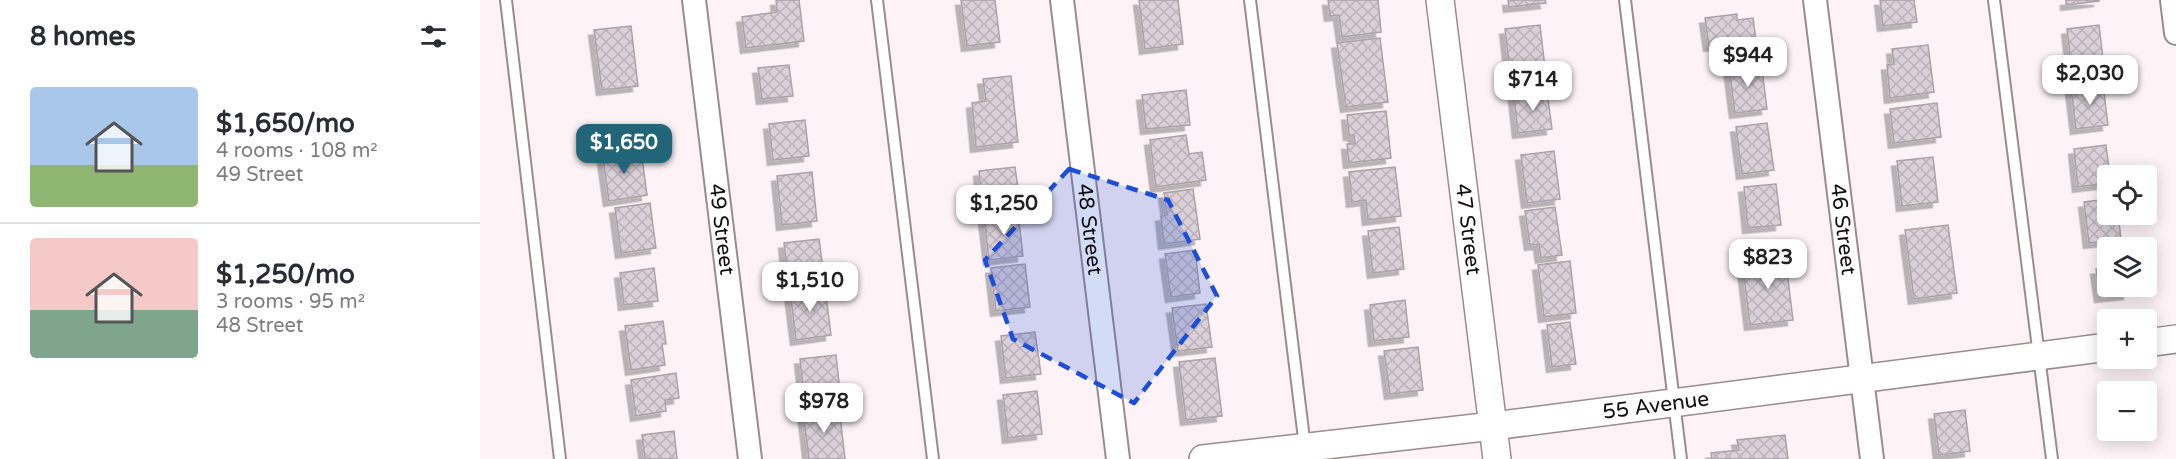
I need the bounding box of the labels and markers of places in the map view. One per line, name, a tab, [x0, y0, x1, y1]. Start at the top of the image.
pin: $944	[1712, 37, 1784, 88]
pin: $2,030	[2041, 55, 2139, 106]
pin: $714	[1497, 61, 1569, 112]
pin: $1,650	[575, 124, 673, 175]
pin: $1,250	[955, 185, 1053, 236]
pin: $823	[1732, 239, 1804, 290]
pin: $1,510	[761, 262, 859, 313]
pin: $978	[788, 383, 860, 434]

